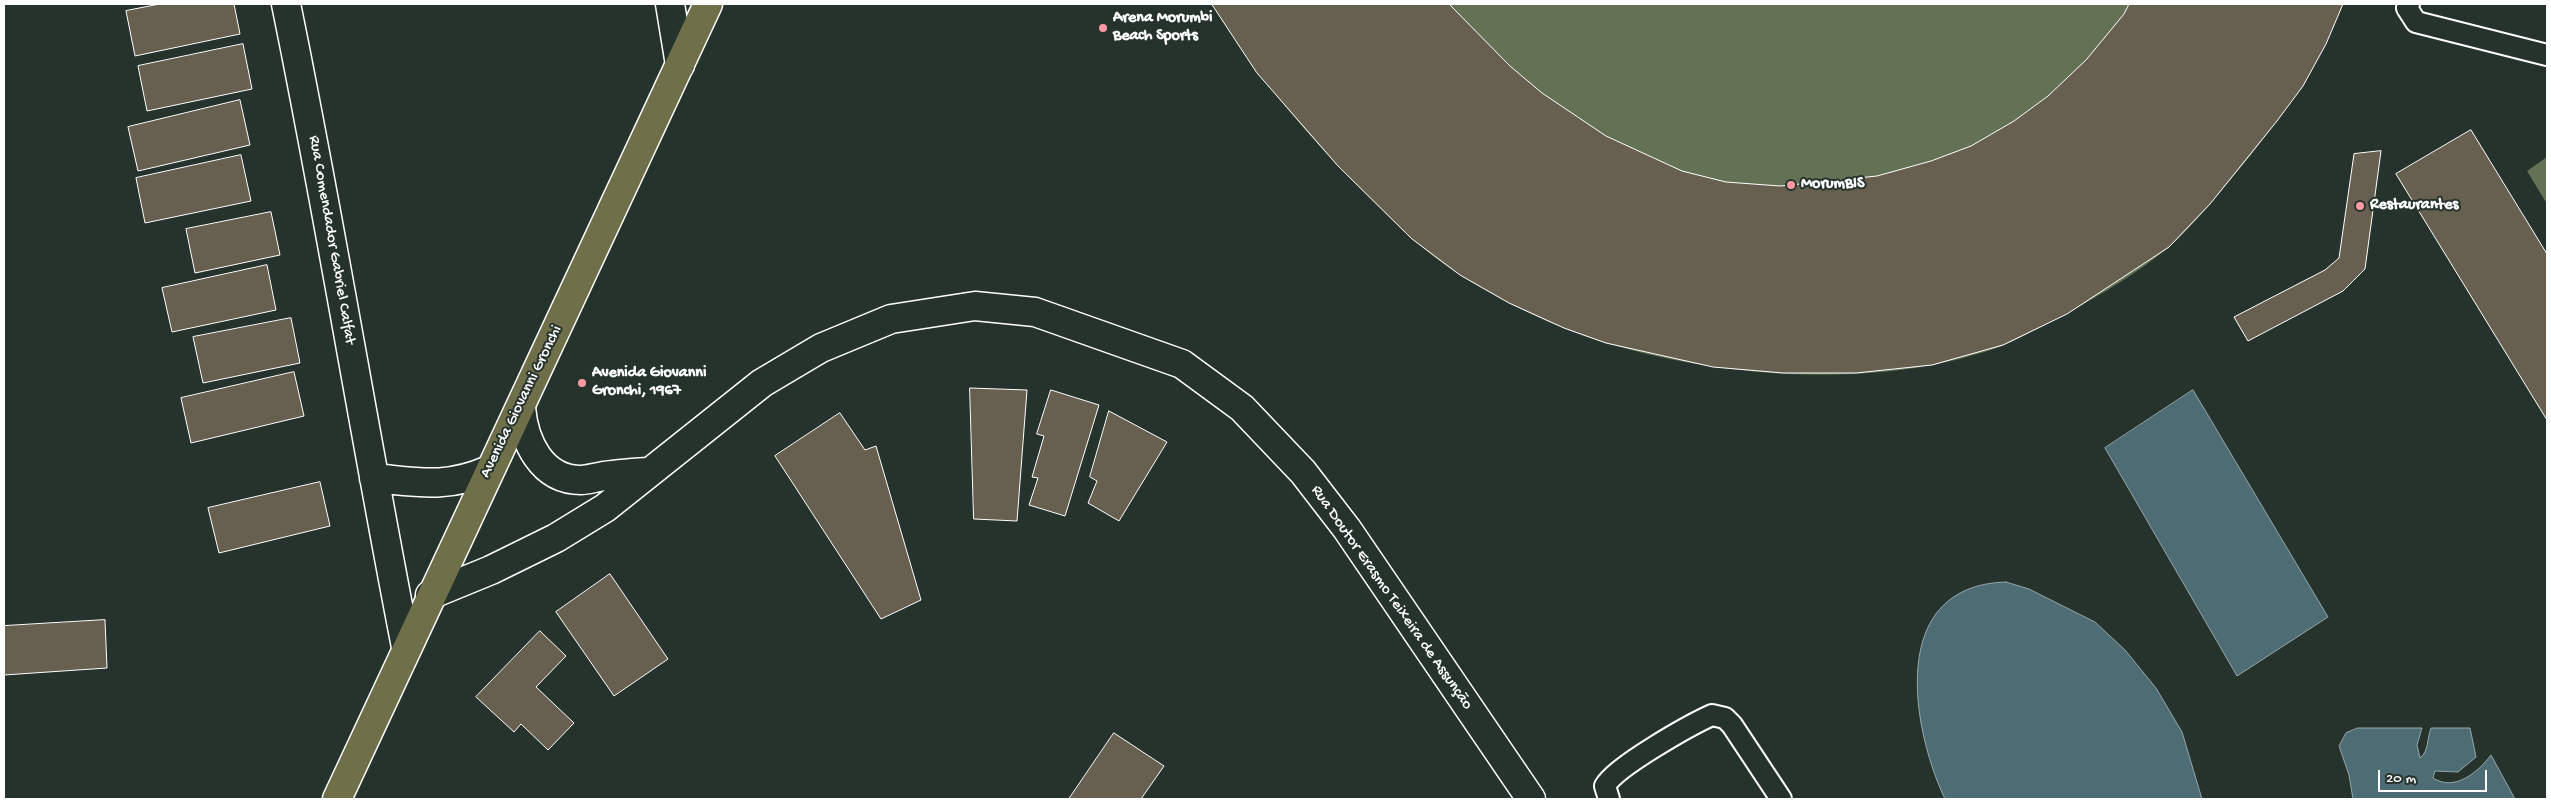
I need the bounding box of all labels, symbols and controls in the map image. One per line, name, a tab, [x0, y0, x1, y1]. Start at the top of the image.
place label: Arena Morumbi Beach Sports	[1113, 9, 1212, 47]
marker: Arena Morumbi Beach Sports	[1097, 22, 1109, 34]
street label: Rua Comendador Gabriel Calfat	[303, 134, 359, 346]
place label: MorumBIS	[1801, 175, 1864, 195]
marker: MorumBIS	[1785, 179, 1797, 191]
place label: Restaurantes	[2370, 196, 2458, 216]
marker: Restaurantes	[2354, 200, 2366, 212]
street label: Avenida Giovanni Gronchi	[477, 323, 567, 481]
place label: Avenida Giovanni Gronchi, 1967	[592, 364, 706, 402]
marker: Avenida Giovanni Gronchi, 1967	[576, 377, 588, 389]
street label: Rua Doutor Erasmo Teixeira de Assunção	[1306, 482, 1476, 714]
scale bar	[2381, 760, 2490, 792]
text: 20 m	[2386, 770, 2416, 788]

